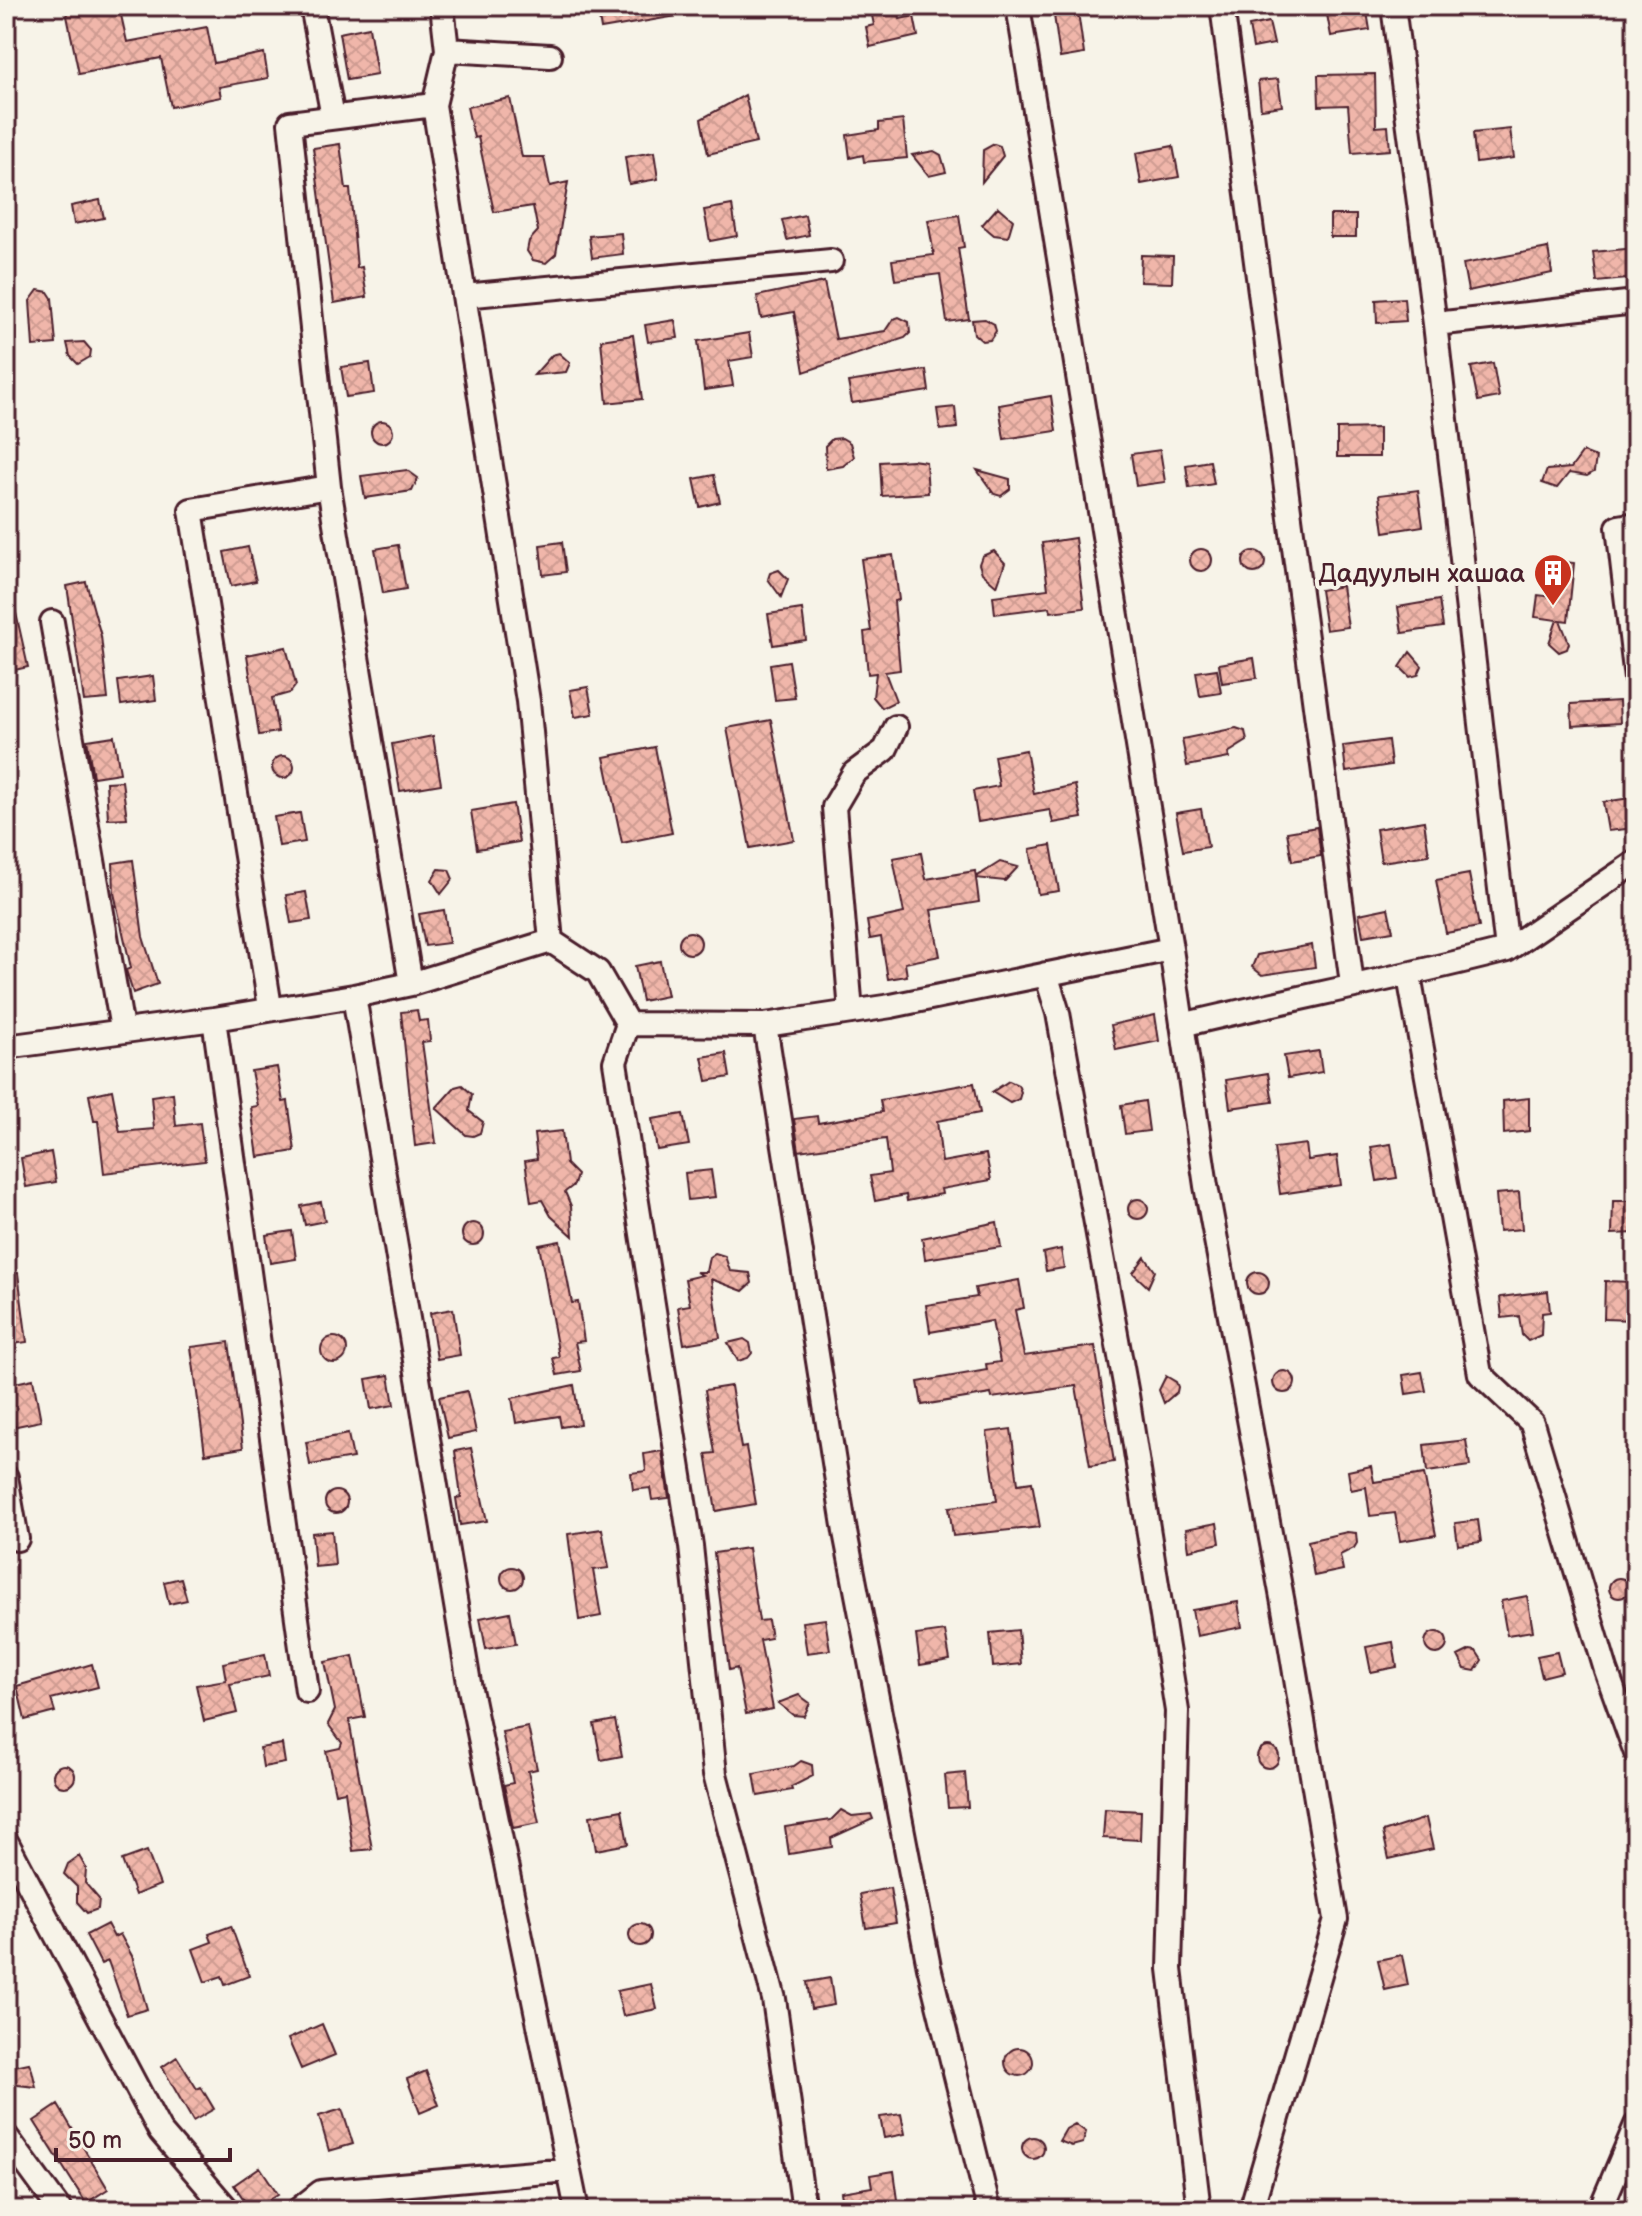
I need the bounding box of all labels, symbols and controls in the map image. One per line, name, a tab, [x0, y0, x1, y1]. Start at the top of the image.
building icon: Дадуулын хашаа	[1532, 552, 1574, 607]
place label: Дадуулын хашаа	[1319, 559, 1525, 590]
scale bar	[56, 2112, 230, 2162]
text: 50 m	[68, 2126, 122, 2155]

